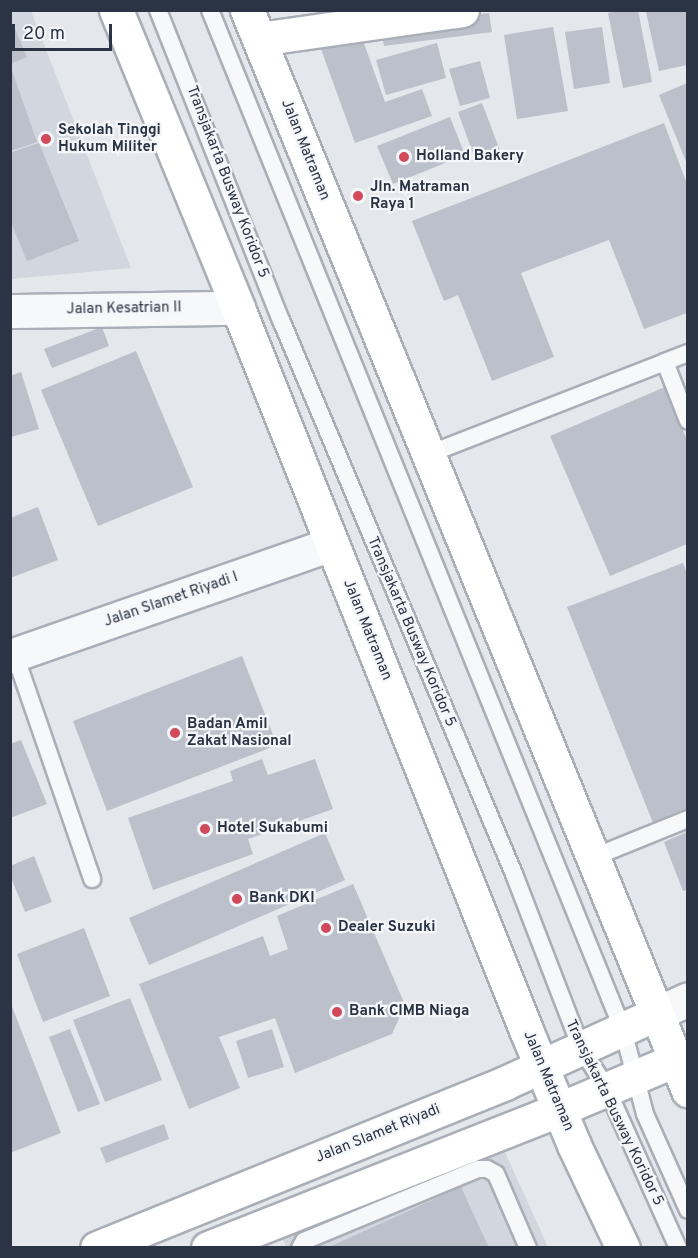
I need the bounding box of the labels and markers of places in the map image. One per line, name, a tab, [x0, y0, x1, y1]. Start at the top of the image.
place label: Sekolah Tinggi Hukum Militer	[58, 121, 161, 156]
marker: Sekolah Tinggi Hukum Militer	[39, 132, 53, 146]
place label: Holland Bakery	[416, 148, 524, 166]
marker: Holland Bakery	[397, 150, 411, 164]
place label: Jln. Matraman Raya 1	[370, 178, 470, 213]
marker: Jln. Matraman Raya 1	[351, 189, 365, 203]
place label: Badan Amil Zakat Nasional	[187, 715, 292, 750]
marker: Badan Amil Zakat Nasional	[168, 726, 182, 740]
place label: Hotel Sukabumi	[217, 820, 328, 838]
marker: Hotel Sukabumi	[198, 822, 212, 836]
place label: Bank DKI	[249, 890, 315, 908]
marker: Bank DKI	[230, 892, 244, 906]
place label: Dealer Suzuki	[338, 919, 436, 937]
marker: Dealer Suzuki	[319, 921, 333, 935]
place label: Bank CIMB Niaga	[349, 1003, 469, 1021]
marker: Bank CIMB Niaga	[330, 1005, 344, 1019]

